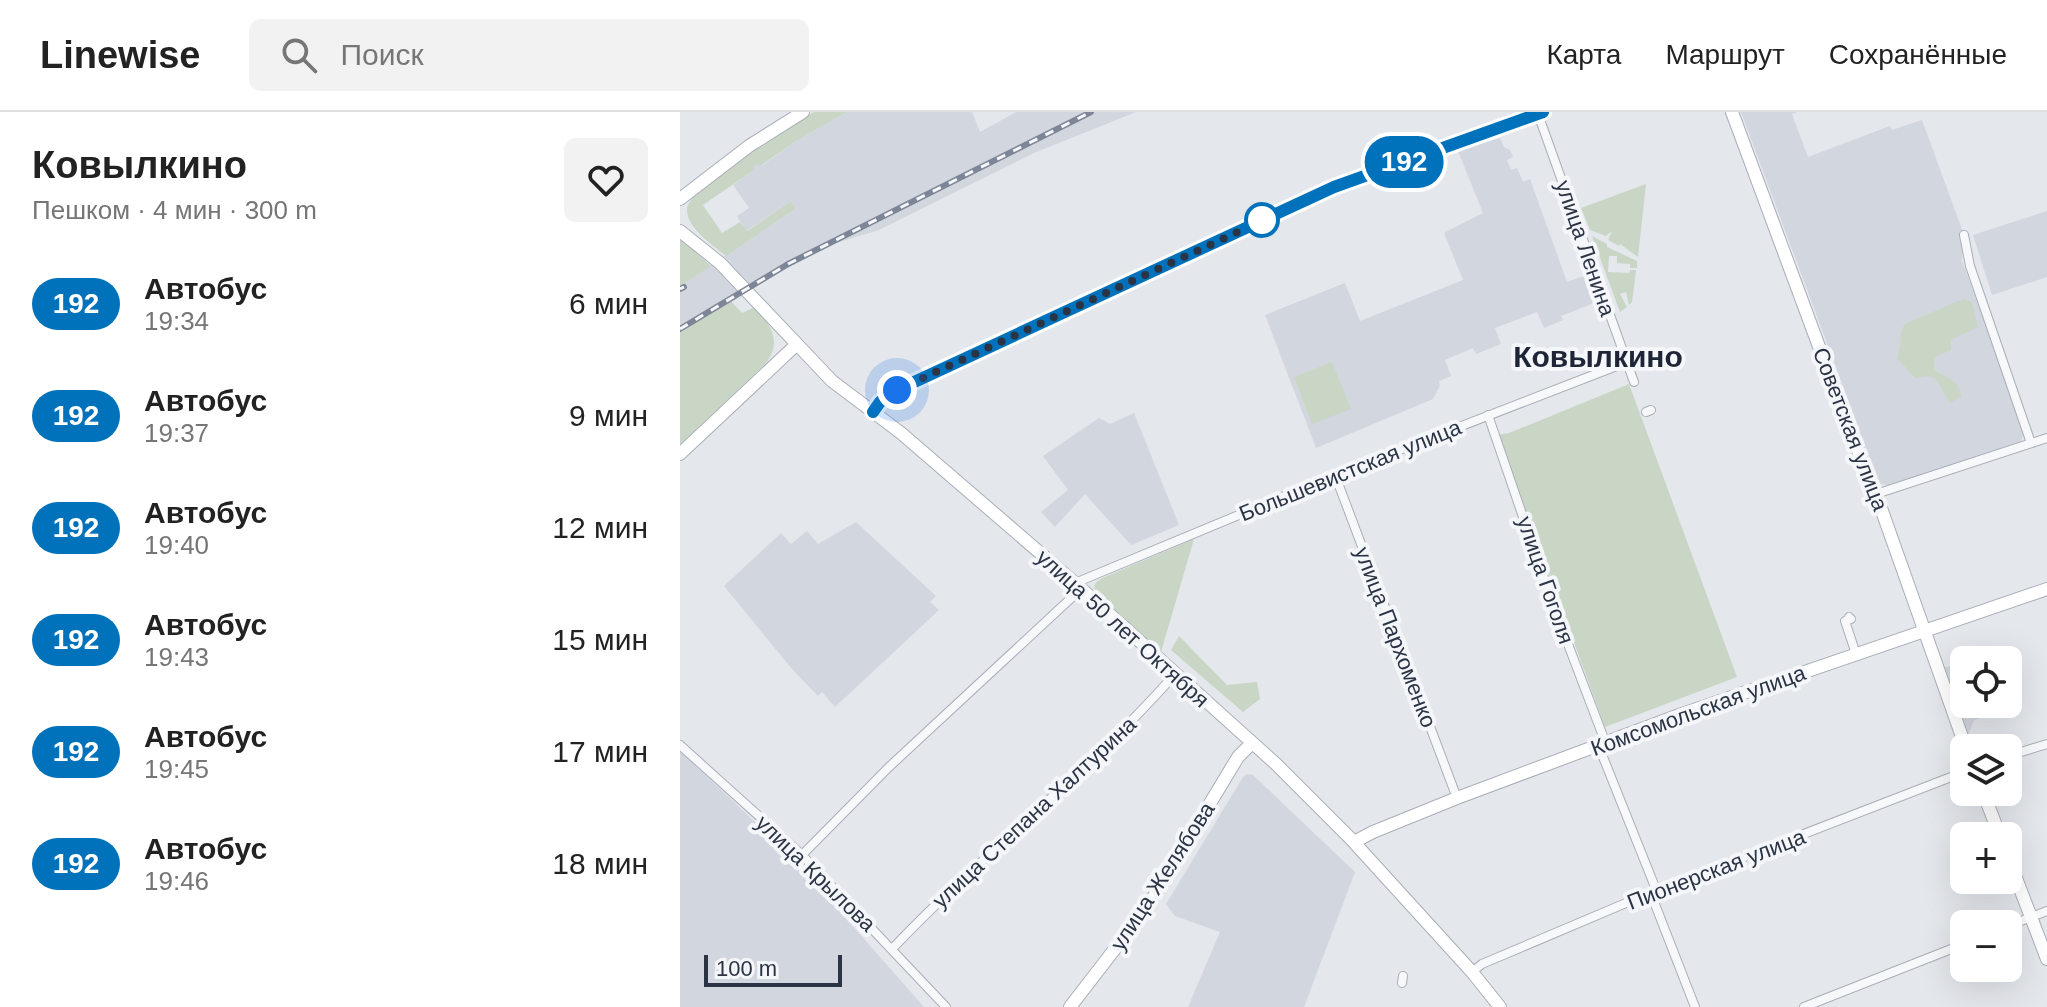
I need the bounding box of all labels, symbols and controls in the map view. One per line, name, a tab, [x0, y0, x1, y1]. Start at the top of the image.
search box	[249, 19, 809, 91]
icon: search	[277, 33, 321, 77]
text: Linewise	[40, 34, 201, 76]
text: Поиск	[341, 38, 424, 71]
text: Карта	[1546, 39, 1621, 70]
text: Маршрут	[1665, 39, 1785, 70]
text: Сохранённые	[1829, 39, 2007, 70]
line badge: 192	[1358, 136, 1450, 188]
button: heart	[564, 138, 648, 222]
text: Ковылкино	[32, 144, 247, 186]
text: 192	[1381, 146, 1427, 177]
street label: улица Ленина	[1551, 177, 1621, 320]
text: Пешком · 4 мин · 300 m	[32, 195, 317, 225]
unlabelled marker	[1245, 203, 1279, 237]
text: Автобус	[144, 272, 267, 305]
text: 6 мин	[569, 287, 648, 320]
text: 192	[53, 288, 99, 319]
text: 19:34	[144, 306, 209, 336]
district label: Ковылкино	[1513, 340, 1683, 373]
street label: Советская улица	[1808, 344, 1893, 515]
your location	[877, 370, 917, 410]
text: Автобус	[144, 384, 267, 417]
text: 9 мин	[569, 399, 648, 432]
text: 192	[53, 400, 99, 431]
street label: Большевистская улица	[1236, 414, 1465, 526]
text: 19:37	[144, 418, 209, 448]
text: Автобус	[144, 496, 267, 529]
text: 12 мин	[552, 511, 648, 544]
text: 192	[53, 512, 99, 543]
street label: улица Гоголя	[1512, 513, 1579, 647]
text: 19:40	[144, 530, 209, 560]
street label: улица Пархоменко	[1350, 543, 1441, 731]
street label: улица 50 лет Октября	[1031, 544, 1214, 712]
text: Автобус	[144, 608, 267, 641]
text: 15 мин	[552, 623, 648, 656]
text: 192	[53, 624, 99, 655]
text: 19:43	[144, 642, 209, 672]
map controls	[1950, 646, 2022, 982]
button: locate	[1950, 646, 2022, 718]
street label: Комсомольская улица	[1587, 660, 1810, 761]
street label: улица Степана Халтурина	[927, 711, 1142, 913]
text: Автобус	[144, 720, 267, 753]
button: layers	[1950, 734, 2022, 806]
text: 17 мин	[552, 735, 648, 768]
text: 192	[53, 736, 99, 767]
text: 19:45	[144, 754, 209, 784]
street label: улица Желябова	[1105, 797, 1220, 955]
street label: улица Крылова	[751, 810, 881, 937]
button: +	[1950, 822, 2022, 894]
street label: Пионерская улица	[1624, 824, 1810, 915]
text: Автобус	[144, 832, 267, 865]
text: 18 мин	[552, 847, 648, 880]
text: 192	[53, 848, 99, 879]
text: 19:46	[144, 866, 209, 896]
button: −	[1950, 910, 2022, 982]
scale bar	[704, 951, 842, 987]
text: 100 m	[716, 956, 777, 981]

